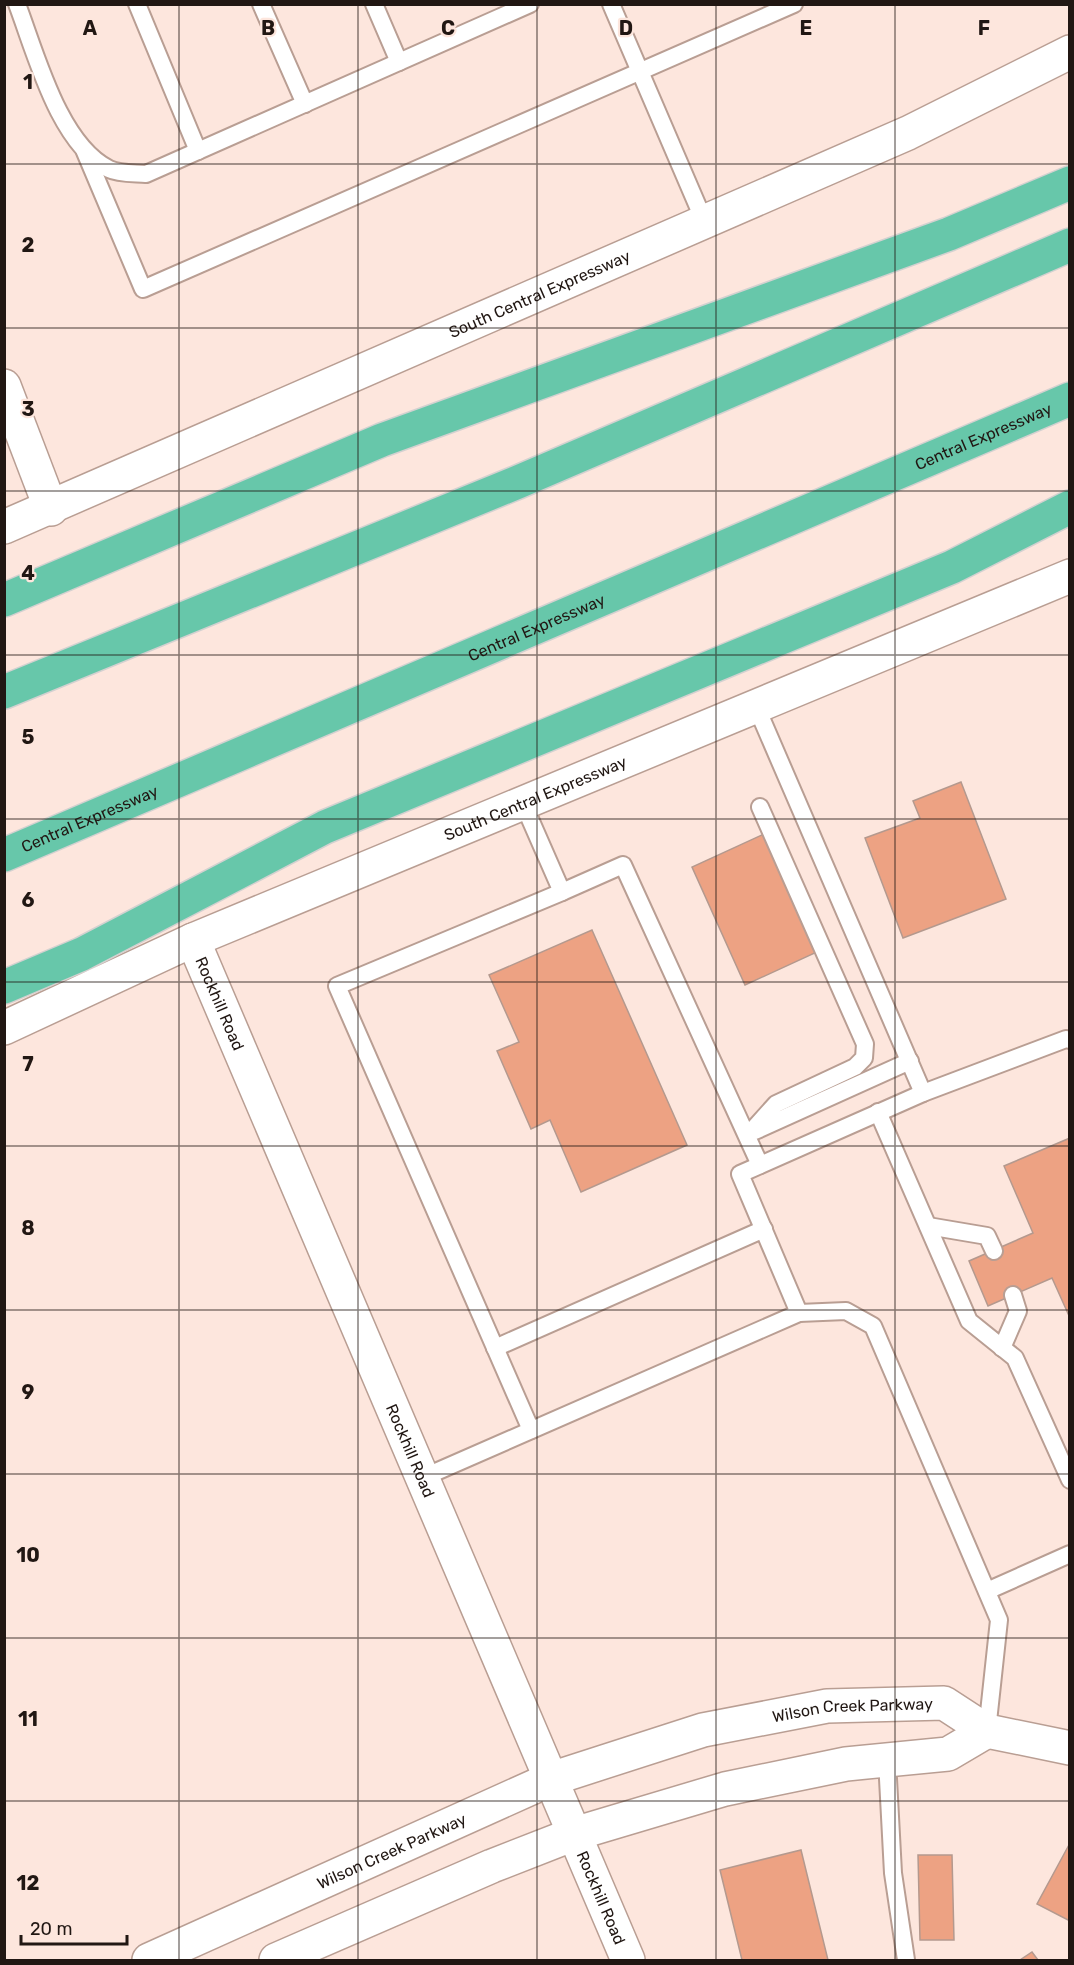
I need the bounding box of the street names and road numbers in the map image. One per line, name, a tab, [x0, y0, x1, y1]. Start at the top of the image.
street label: South Central Expressway	[446, 246, 633, 342]
street label: Central Expressway	[912, 399, 1055, 474]
street label: Central Expressway	[465, 590, 608, 665]
street label: South Central Expressway	[441, 752, 630, 845]
street label: Central Expressway	[18, 781, 161, 857]
street label: Rockhill Road	[191, 954, 248, 1053]
street label: Rockhill Road	[382, 1401, 439, 1500]
street label: Wilson Creek Parkway	[771, 1694, 933, 1726]
street label: Wilson Creek Parkway	[314, 1809, 469, 1893]
street label: Rockhill Road	[573, 1848, 629, 1947]

